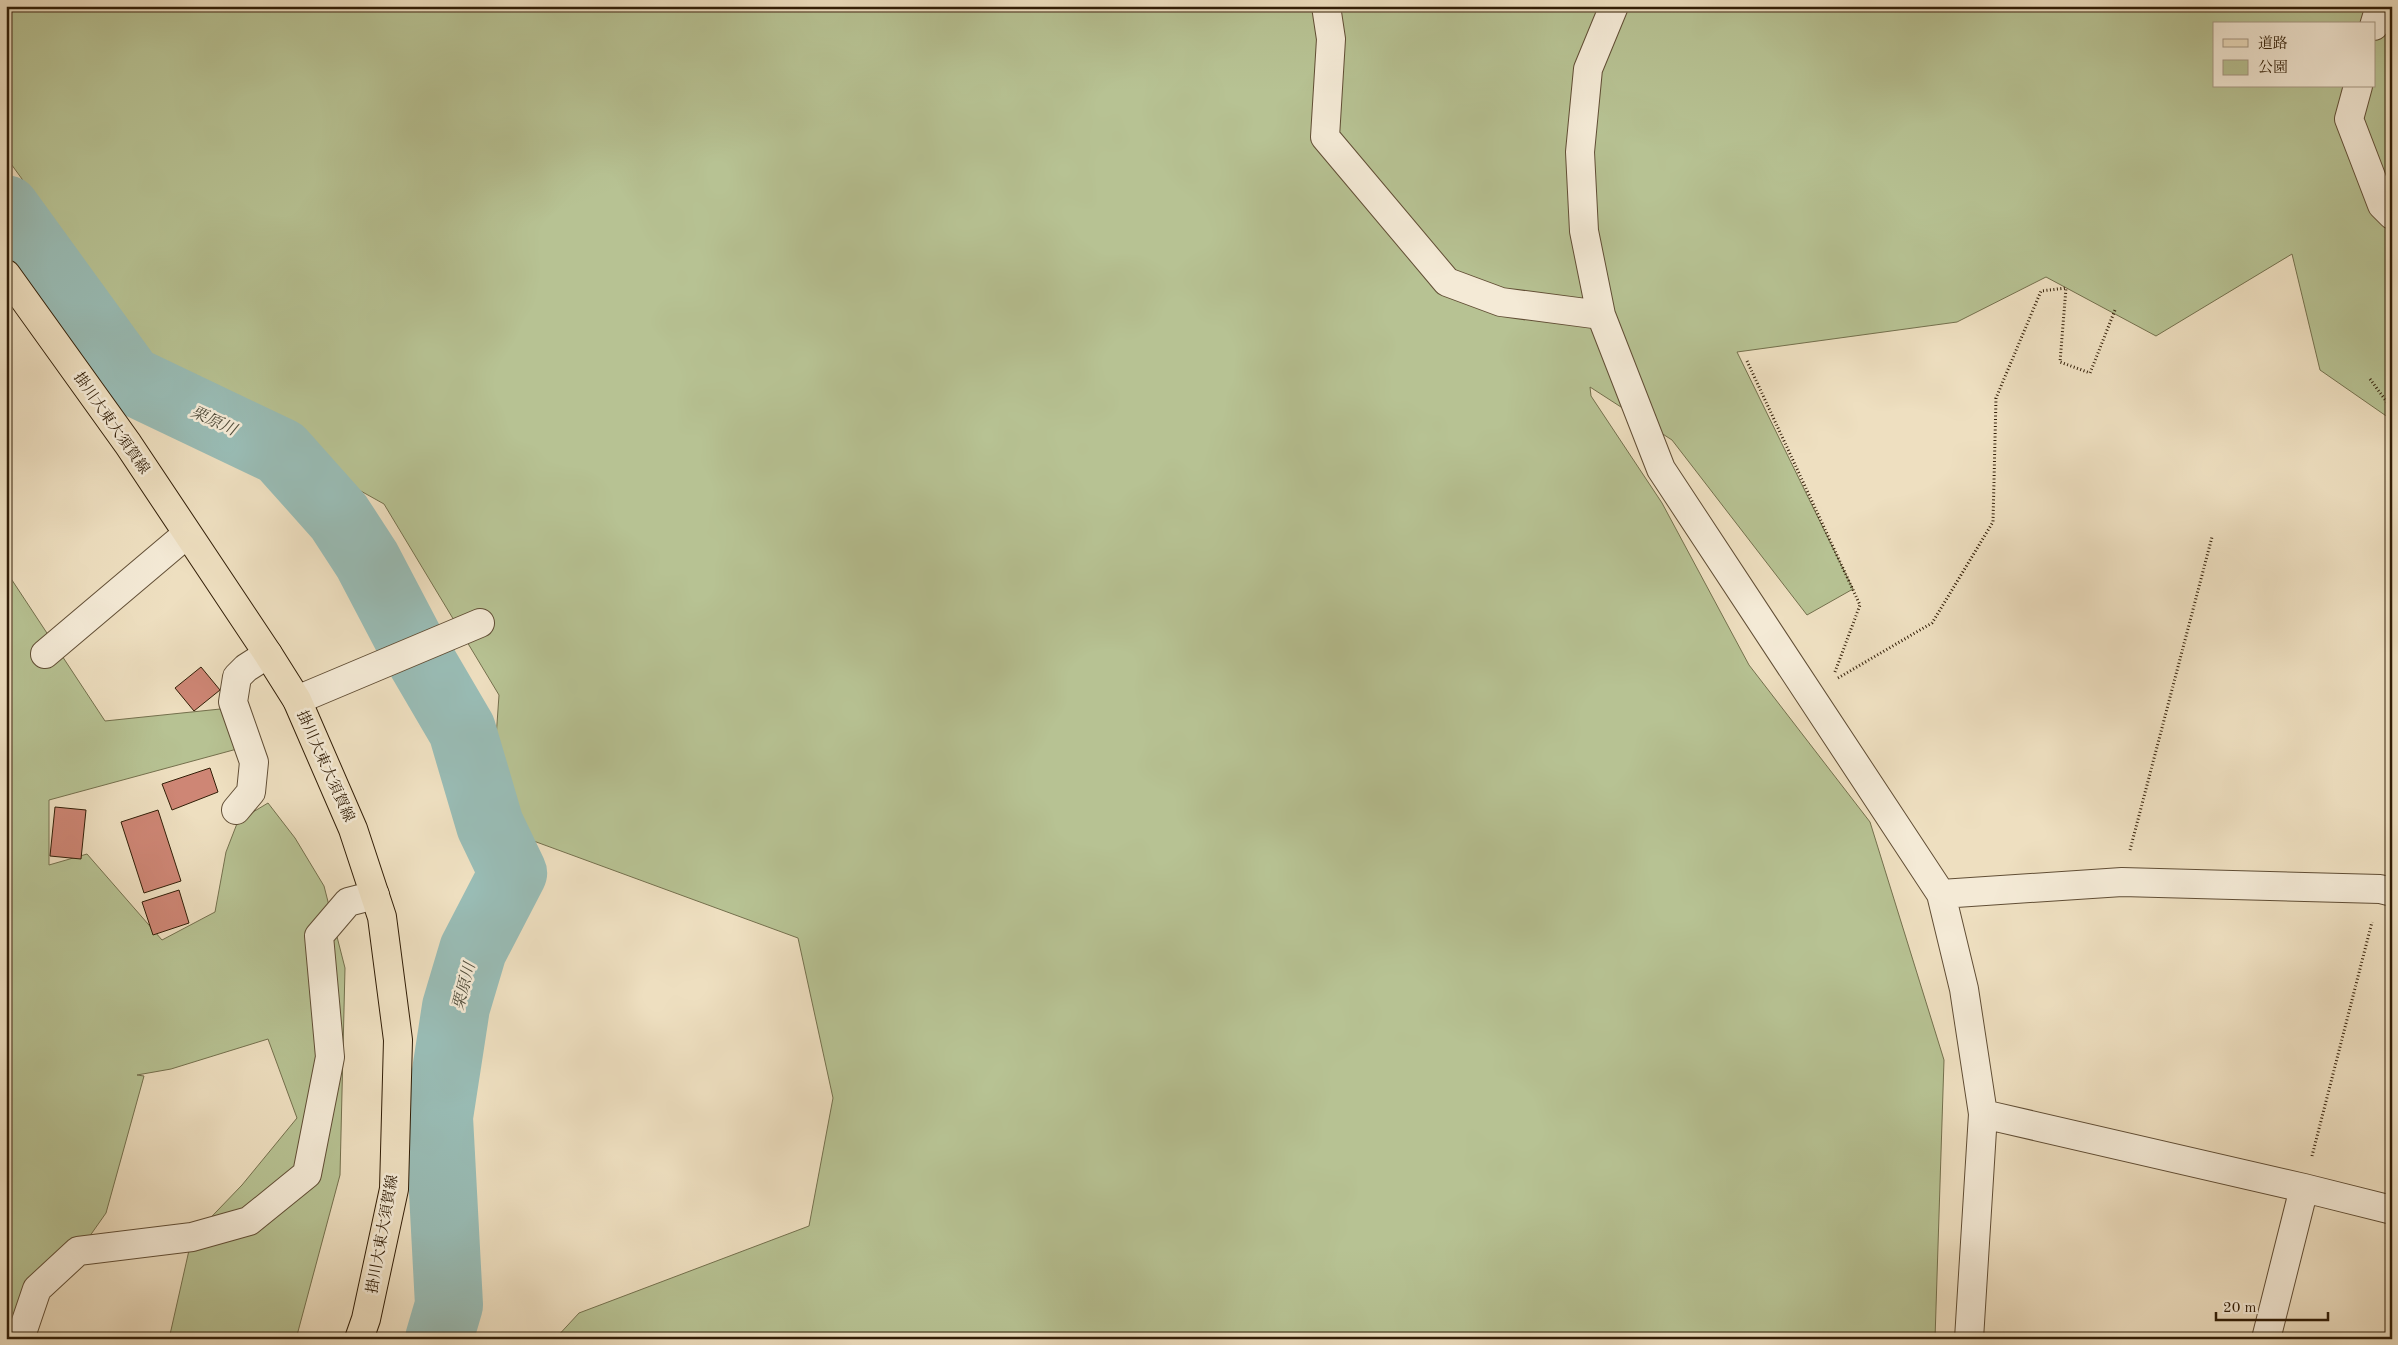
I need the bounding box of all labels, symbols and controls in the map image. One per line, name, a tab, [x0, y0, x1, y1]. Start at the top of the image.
legend	[2213, 22, 2376, 88]
text: 道路	[2258, 35, 2288, 52]
text: 公園	[2258, 59, 2288, 76]
street label: 掛川大東大須賀線	[70, 369, 153, 477]
water label: 栗原川	[188, 403, 241, 440]
street label: 掛川大東大須賀線	[293, 708, 358, 824]
water label: 栗原川	[449, 959, 479, 1012]
street label: 掛川大東大須賀線	[364, 1174, 401, 1295]
scale bar	[2216, 1290, 2328, 1322]
text: 20 m	[2223, 1301, 2257, 1316]

